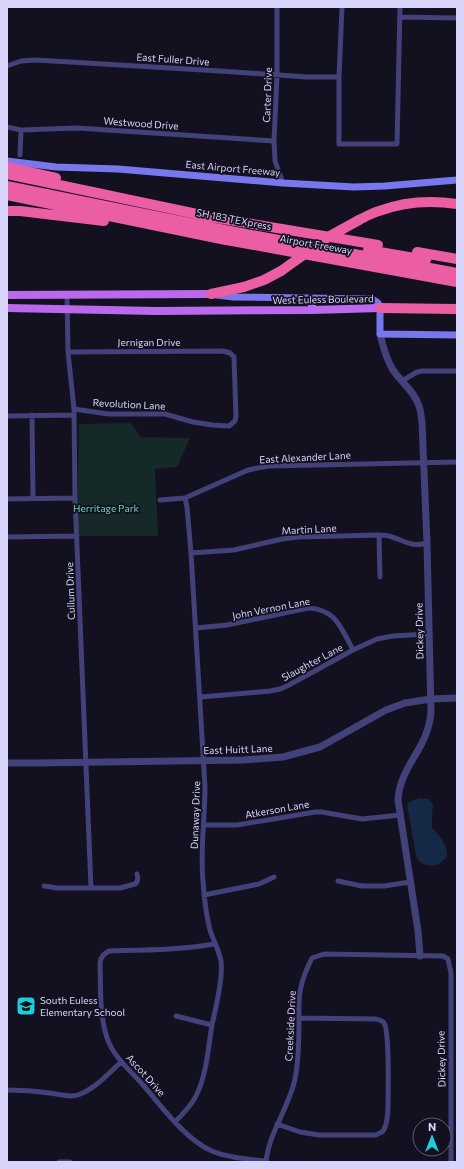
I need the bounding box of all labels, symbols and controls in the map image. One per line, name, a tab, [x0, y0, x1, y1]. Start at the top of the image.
street label: East Fuller Drive	[136, 50, 210, 68]
street label: Carter Drive	[260, 67, 274, 123]
street label: Westwood Drive	[103, 114, 179, 132]
street label: East Airport Freeway	[185, 158, 281, 178]
street label: SH 183 TEXpress	[195, 206, 273, 232]
street label: Airport Freeway	[279, 232, 353, 256]
street label: West Euless Boulevard	[272, 292, 374, 306]
street label: Jernigan Drive	[118, 336, 180, 348]
street label: Revolution Lane	[92, 396, 166, 412]
street label: East Alexander Lane	[259, 449, 351, 465]
park label: Herritage Park	[73, 502, 140, 514]
street label: Martin Lane	[281, 522, 337, 536]
street label: Cullum Drive	[63, 562, 77, 620]
street label: John Vernon Lane	[231, 595, 311, 621]
street label: Dickey Drive	[413, 603, 425, 659]
street label: Slaughter Lane	[279, 641, 345, 683]
street label: East Huitt Lane	[203, 742, 273, 756]
street label: Dunaway Drive	[188, 781, 202, 849]
street label: Atkerson Lane	[244, 797, 310, 821]
street label: Creekside Drive	[282, 990, 298, 1062]
place label: South Euless Elementary School	[40, 994, 125, 1018]
school or university icon: South Euless Elementary School	[15, 995, 37, 1017]
street label: Dickey Drive	[435, 1031, 447, 1087]
street label: Ascot Drive	[124, 1051, 168, 1099]
north arrow	[412, 1117, 452, 1157]
text: N	[428, 1120, 436, 1133]

